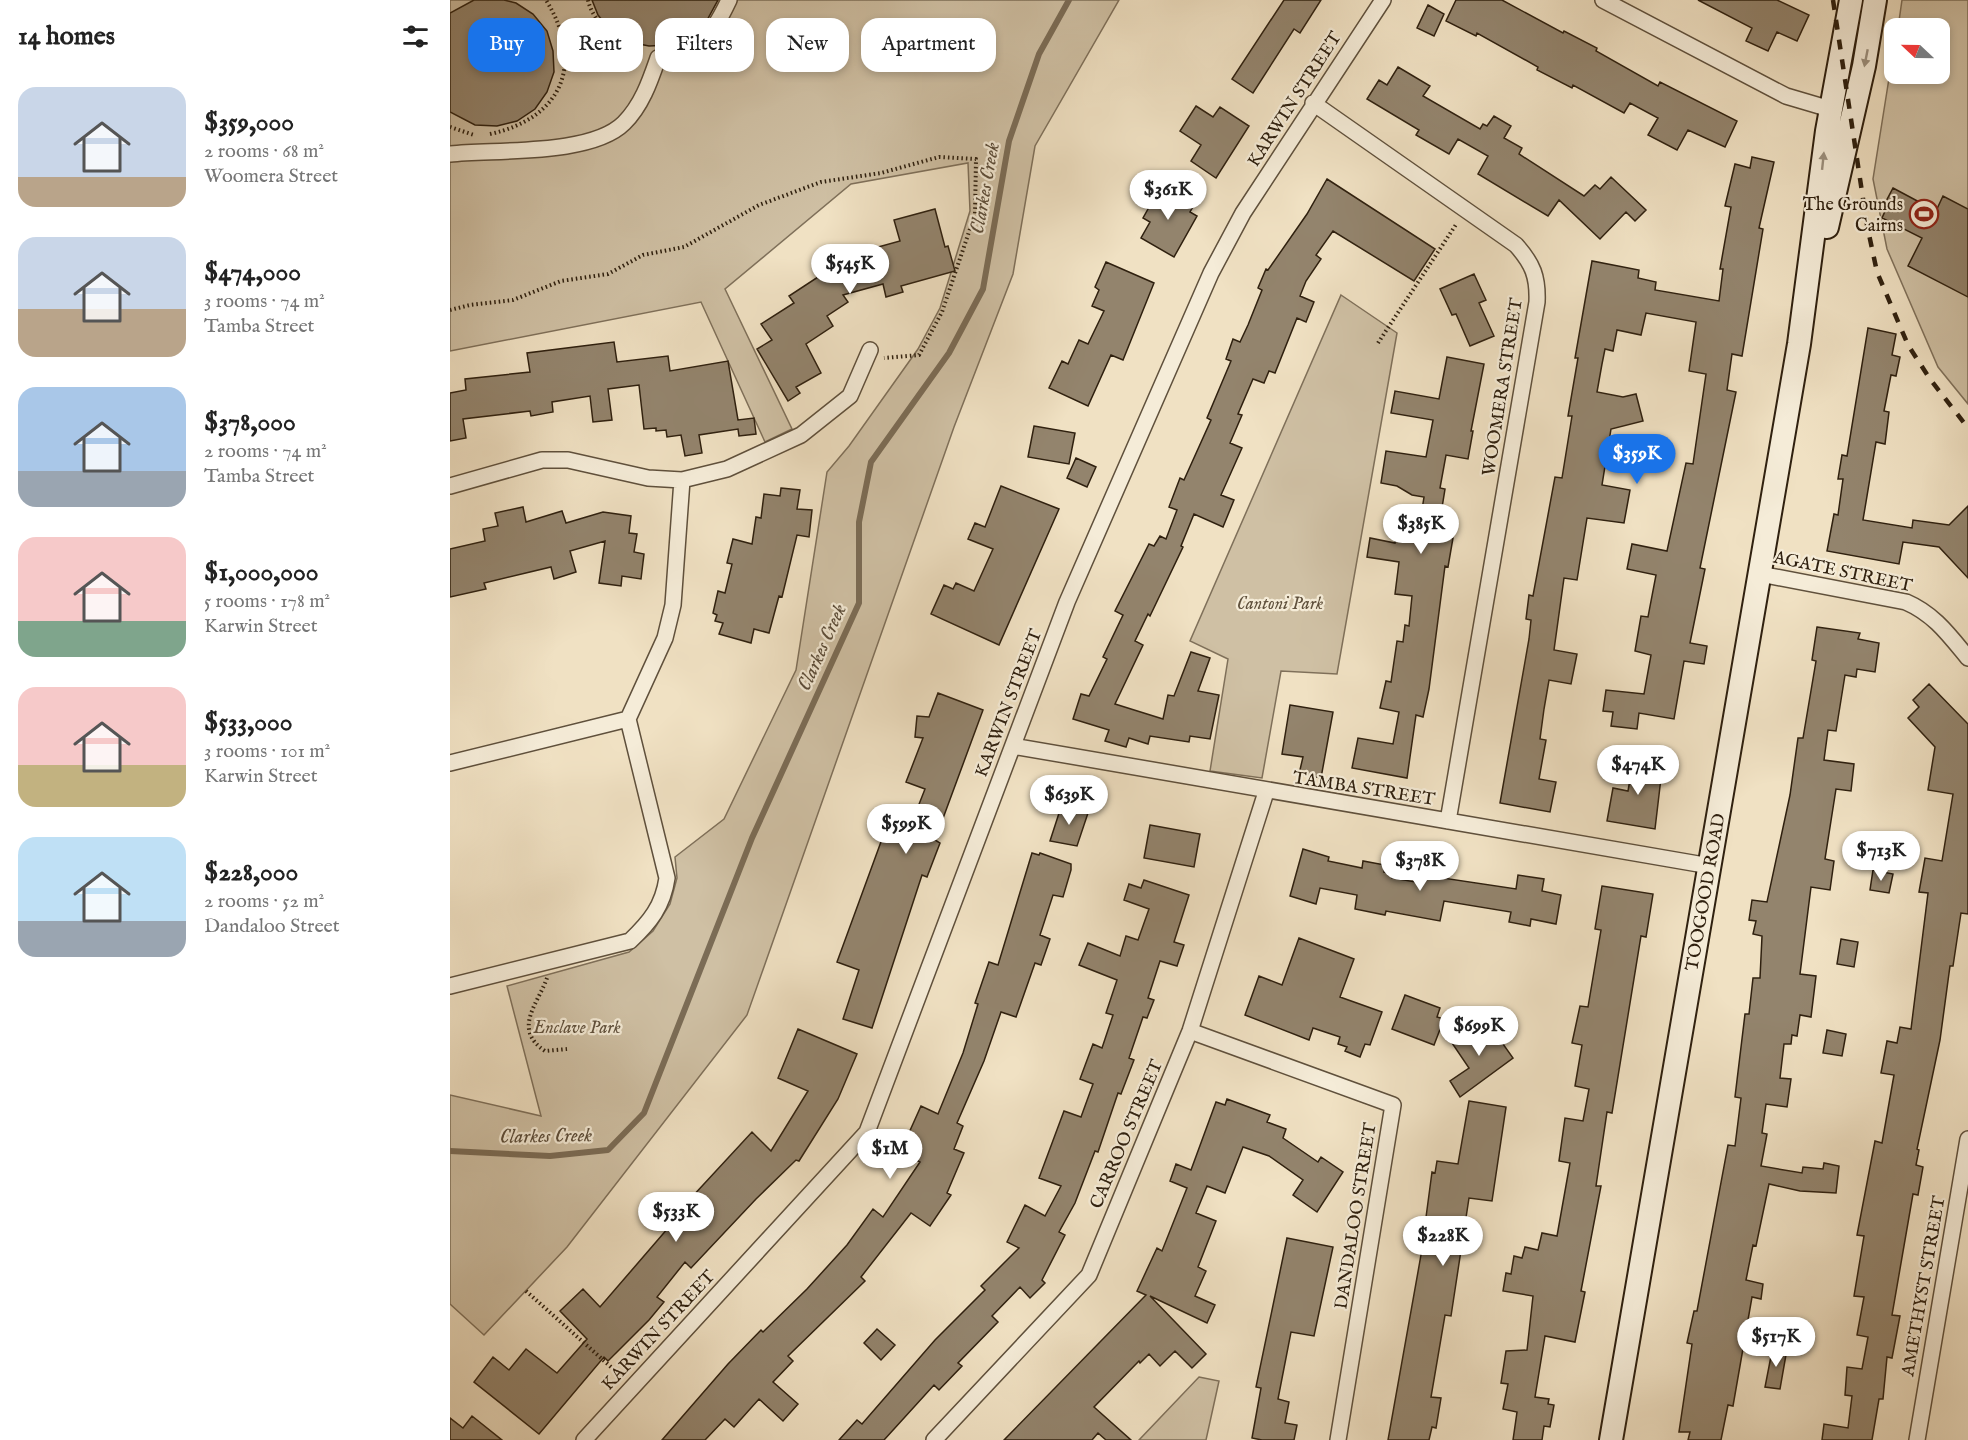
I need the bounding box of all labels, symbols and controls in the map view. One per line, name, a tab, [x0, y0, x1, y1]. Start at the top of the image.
chip: Buy	[468, 18, 545, 72]
chip: Rent	[557, 18, 643, 72]
chip: Filters	[655, 18, 754, 72]
chip: New	[766, 18, 849, 72]
chip: Apartment	[861, 18, 996, 72]
north arrow	[1884, 18, 1950, 84]
map controls	[1884, 18, 1950, 84]
text: 14 homes	[18, 20, 115, 53]
icon: filters	[399, 20, 432, 53]
street label: KARWIN STREET	[1243, 28, 1348, 172]
one-way arrow	[1861, 48, 1870, 67]
text: $359,000	[204, 106, 294, 139]
icon: home	[66, 111, 138, 183]
text: 2 rooms · 68 m²	[204, 139, 324, 164]
water label: Clarkes Creek	[965, 141, 1006, 236]
one-way arrow	[1819, 152, 1828, 171]
text: Woomera Street	[204, 164, 338, 189]
pin: $361K	[1126, 170, 1210, 221]
text: $361K	[1144, 177, 1192, 202]
place label: The Grounds Cairns	[1803, 194, 1903, 238]
sports icon: The Grounds Cairns	[1908, 198, 1940, 230]
pin: $545K	[808, 244, 892, 295]
text: $545K	[825, 251, 875, 276]
text: $474,000	[204, 256, 301, 289]
icon: home	[66, 261, 138, 333]
text: 3 rooms · 74 m²	[204, 289, 325, 314]
street label: WOOMERA STREET	[1478, 297, 1529, 478]
text: Tamba Street	[204, 314, 314, 339]
text: $378,000	[204, 406, 296, 439]
icon: home	[66, 411, 138, 483]
pin: $359K	[1595, 434, 1679, 485]
text: 2 rooms · 74 m²	[204, 439, 327, 464]
text: $359K	[1613, 441, 1661, 466]
text: Tamba Street	[204, 464, 314, 489]
pin: $385K	[1379, 504, 1463, 555]
text: $385K	[1397, 511, 1445, 536]
street label: AGATE STREET	[1770, 546, 1914, 598]
text: $1,000,000	[204, 556, 319, 589]
icon: home	[66, 561, 138, 633]
text: 5 rooms · 178 m²	[204, 589, 330, 614]
park label: Cantoni Park	[1237, 593, 1323, 616]
water label: Clarkes Creek	[792, 600, 853, 695]
text: Karwin Street	[204, 614, 318, 639]
street label: KARWIN STREET	[971, 626, 1048, 781]
text: $533,000	[204, 706, 292, 739]
icon: home	[66, 711, 138, 783]
text: 3 rooms · 101 m²	[204, 739, 330, 764]
pin: $474K	[1596, 745, 1680, 796]
text: $474K	[1611, 752, 1665, 777]
text: Karwin Street	[204, 764, 318, 789]
street label: TAMBA STREET	[1291, 767, 1437, 812]
pin: $639K	[1027, 775, 1111, 826]
text: $639K	[1044, 782, 1094, 807]
pin: $599K	[864, 804, 948, 855]
text: $599K	[881, 811, 931, 836]
street label: TOOGOOD ROAD	[1681, 812, 1732, 973]
pin: $713K	[1839, 831, 1923, 882]
text: $713K	[1856, 838, 1906, 863]
pin: $378K	[1378, 841, 1462, 892]
text: $378K	[1395, 848, 1445, 873]
text: $228,000	[204, 856, 298, 889]
icon: home	[66, 861, 138, 933]
text: 2 rooms · 52 m²	[204, 889, 324, 914]
text: Dandaloo Street	[204, 914, 340, 939]
pin: $699K	[1437, 1006, 1521, 1057]
text: $699K	[1453, 1013, 1505, 1038]
park label: Enclave Park	[532, 1017, 621, 1040]
street label: CARROO STREET	[1086, 1057, 1169, 1213]
street label: DANDALOO STREET	[1330, 1121, 1383, 1311]
water label: Clarkes Creek	[500, 1123, 593, 1150]
pin: $1M	[861, 1129, 919, 1180]
text: $1M	[871, 1136, 909, 1161]
pin: $533K	[634, 1192, 718, 1243]
street label: AMETHYST STREET	[1897, 1194, 1952, 1379]
text: $533K	[652, 1199, 700, 1224]
pin: $228K	[1401, 1216, 1485, 1267]
text: $228K	[1417, 1223, 1469, 1248]
street label: KARWIN STREET	[597, 1266, 721, 1396]
pin: $517K	[1734, 1317, 1818, 1368]
text: $517K	[1751, 1324, 1801, 1349]

